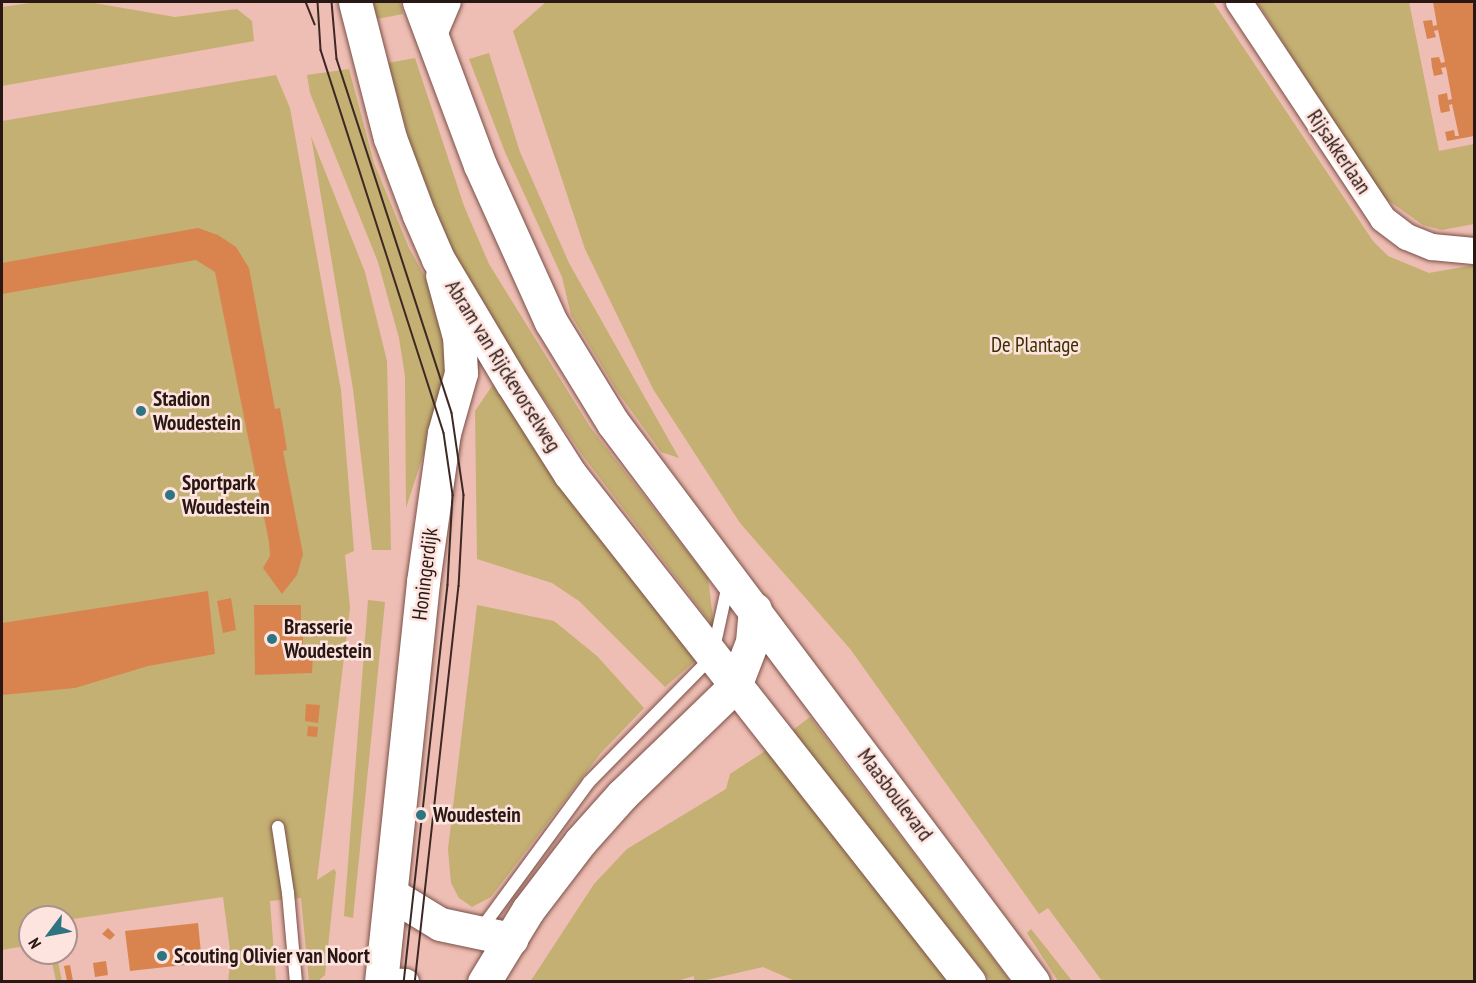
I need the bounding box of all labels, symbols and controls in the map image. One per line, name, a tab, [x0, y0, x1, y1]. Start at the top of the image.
street label: Rijsakkerlaan	[1302, 105, 1376, 199]
street label: Abram van Rijckevorselweg	[440, 275, 566, 457]
park label: De Plantage	[991, 332, 1079, 358]
place label: Stadion Woudestein	[153, 386, 241, 436]
marker: Stadion Woudestein	[134, 404, 148, 418]
place label: Sportpark Woudestein	[182, 470, 270, 520]
marker: Sportpark Woudestein	[163, 488, 177, 502]
street label: Honingerdijk	[407, 526, 443, 622]
place label: Brasserie Woudestein	[284, 614, 372, 664]
marker: Brasserie Woudestein	[265, 632, 279, 646]
street label: Maasboulevard	[852, 744, 938, 846]
place label: Woudestein	[433, 802, 521, 828]
marker: Woudestein	[414, 808, 428, 822]
north arrow	[18, 905, 78, 965]
text: N	[24, 935, 45, 952]
place label: Scouting Olivier van Noort	[174, 943, 370, 969]
marker: Scouting Olivier van Noort	[155, 949, 169, 963]

